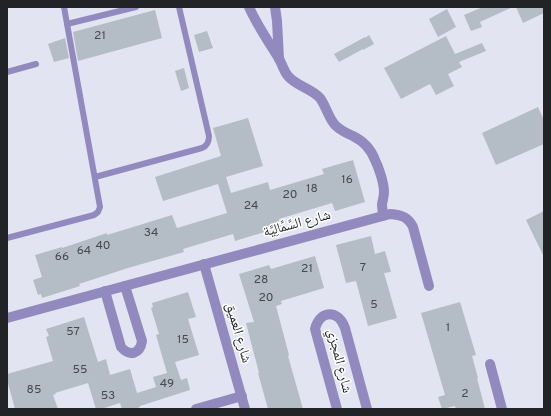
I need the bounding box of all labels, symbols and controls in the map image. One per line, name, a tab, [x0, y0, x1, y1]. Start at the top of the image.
house number: 21	[94, 28, 106, 44]
house number: 16	[341, 172, 353, 188]
house number: 18	[306, 181, 318, 197]
house number: 20	[282, 187, 298, 203]
house number: 24	[244, 198, 258, 214]
street label: شارع السَّمَّالِيَّة	[261, 207, 333, 241]
house number: 34	[144, 225, 158, 241]
house number: 40	[95, 238, 111, 254]
house number: 64	[77, 243, 91, 259]
house number: 66	[55, 249, 69, 265]
house number: 7	[360, 260, 366, 276]
house number: 21	[301, 261, 313, 277]
house number: 28	[254, 272, 268, 288]
house number: 20	[258, 290, 274, 306]
house number: 5	[370, 297, 378, 313]
street label: شارع العميق	[221, 301, 255, 365]
house number: 1	[446, 320, 450, 336]
house number: 57	[66, 324, 80, 340]
street label: شارع المجزي	[321, 327, 355, 395]
house number: 15	[177, 332, 189, 348]
house number: 55	[73, 362, 87, 378]
house number: 49	[160, 376, 174, 392]
house number: 85	[27, 382, 41, 398]
house number: 2	[461, 386, 469, 402]
house number: 53	[101, 388, 115, 404]

